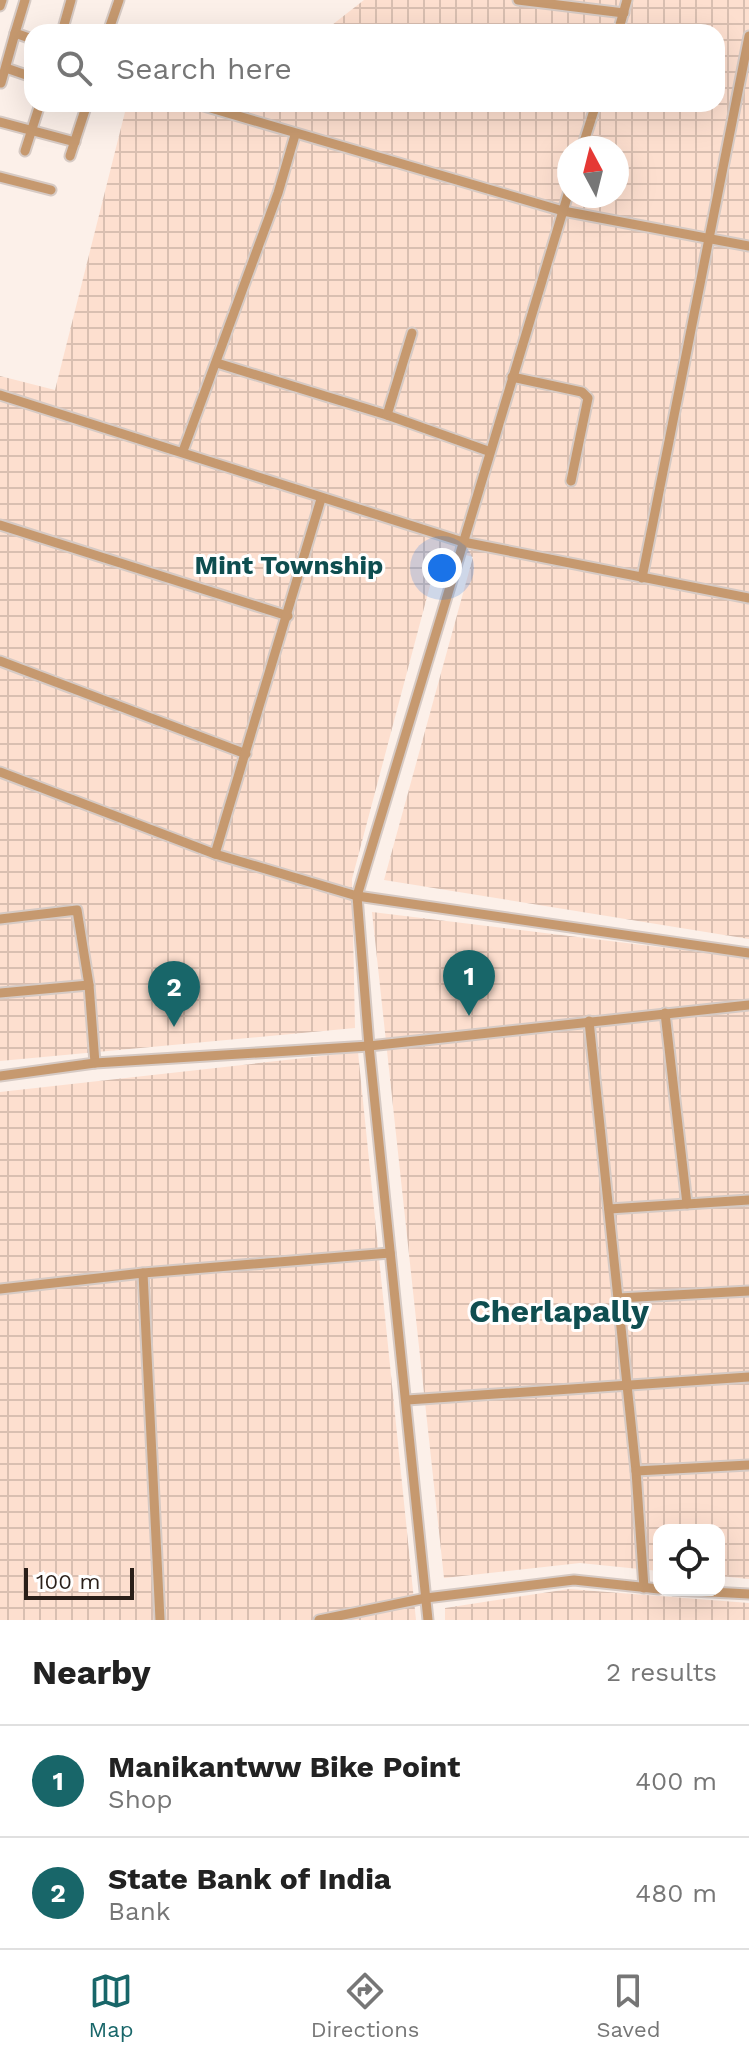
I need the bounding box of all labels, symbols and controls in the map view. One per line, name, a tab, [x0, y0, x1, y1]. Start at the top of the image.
search box	[24, 24, 725, 112]
icon: search	[52, 46, 96, 90]
text: Search here	[116, 51, 292, 86]
north arrow	[557, 136, 629, 208]
your location	[422, 548, 462, 588]
district label: Mint Township	[195, 550, 383, 580]
pin: 1	[443, 950, 495, 1016]
pin: 2	[148, 961, 200, 1027]
district label: Cherlapally	[469, 1292, 650, 1330]
map controls	[653, 1524, 725, 1596]
button: locate	[653, 1524, 725, 1596]
scale bar	[24, 1564, 134, 1600]
text: 100 m	[36, 1569, 100, 1594]
text: Nearby	[32, 1652, 151, 1692]
text: 2 results	[606, 1657, 717, 1687]
text: Manikantww Bike Point	[108, 1749, 460, 1784]
text: 1	[52, 1766, 64, 1796]
text: 400 m	[635, 1766, 717, 1796]
text: Shop	[108, 1784, 173, 1814]
text: State Bank of India	[108, 1861, 391, 1896]
text: 2	[50, 1878, 66, 1908]
text: 480 m	[635, 1878, 717, 1908]
text: Bank	[108, 1896, 171, 1926]
tab: Map	[89, 1969, 133, 2042]
tab: Directions	[311, 1969, 419, 2042]
tab: Saved	[597, 1969, 660, 2042]

